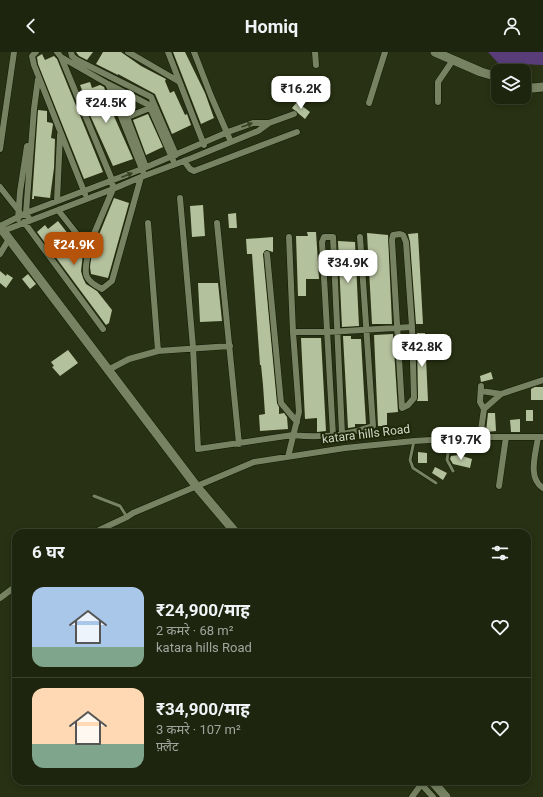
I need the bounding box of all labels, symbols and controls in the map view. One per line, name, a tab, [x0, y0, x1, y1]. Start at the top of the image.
icon: back	[20, 15, 42, 37]
icon: person	[501, 15, 523, 37]
text: Homiq	[245, 16, 298, 37]
map controls	[491, 64, 531, 104]
button: layers	[491, 64, 531, 104]
pin: ₹16.2K	[268, 76, 334, 110]
text: ₹16.2K	[280, 81, 322, 96]
pin: ₹24.5K	[73, 90, 139, 124]
text: ₹24.5K	[85, 95, 127, 110]
one-way arrow	[241, 122, 253, 128]
one-way arrow	[121, 171, 133, 177]
pin: ₹24.9K	[41, 232, 107, 266]
text: ₹24.9K	[53, 237, 95, 252]
pin: ₹34.9K	[315, 250, 381, 284]
text: ₹34.9K	[327, 255, 369, 270]
pin: ₹42.8K	[389, 334, 455, 368]
text: ₹42.8K	[401, 339, 443, 354]
street label: katara hills Road	[321, 422, 411, 446]
pin: ₹19.7K	[428, 427, 494, 461]
text: ₹19.7K	[440, 432, 482, 447]
text: 6 घर	[32, 542, 65, 562]
icon: filters	[489, 542, 511, 564]
text: ₹24,900/माह	[156, 600, 250, 620]
icon: home	[64, 603, 112, 651]
icon: heart	[489, 616, 511, 638]
text: 2 कमरे · 68 m²	[156, 623, 233, 638]
text: katara hills Road	[156, 640, 252, 655]
text: ₹34,900/माह	[156, 699, 250, 719]
icon: home	[64, 704, 112, 752]
icon: heart	[489, 717, 511, 739]
text: 3 कमरे · 107 m²	[156, 722, 241, 737]
text: फ़्लैट	[156, 739, 179, 754]

